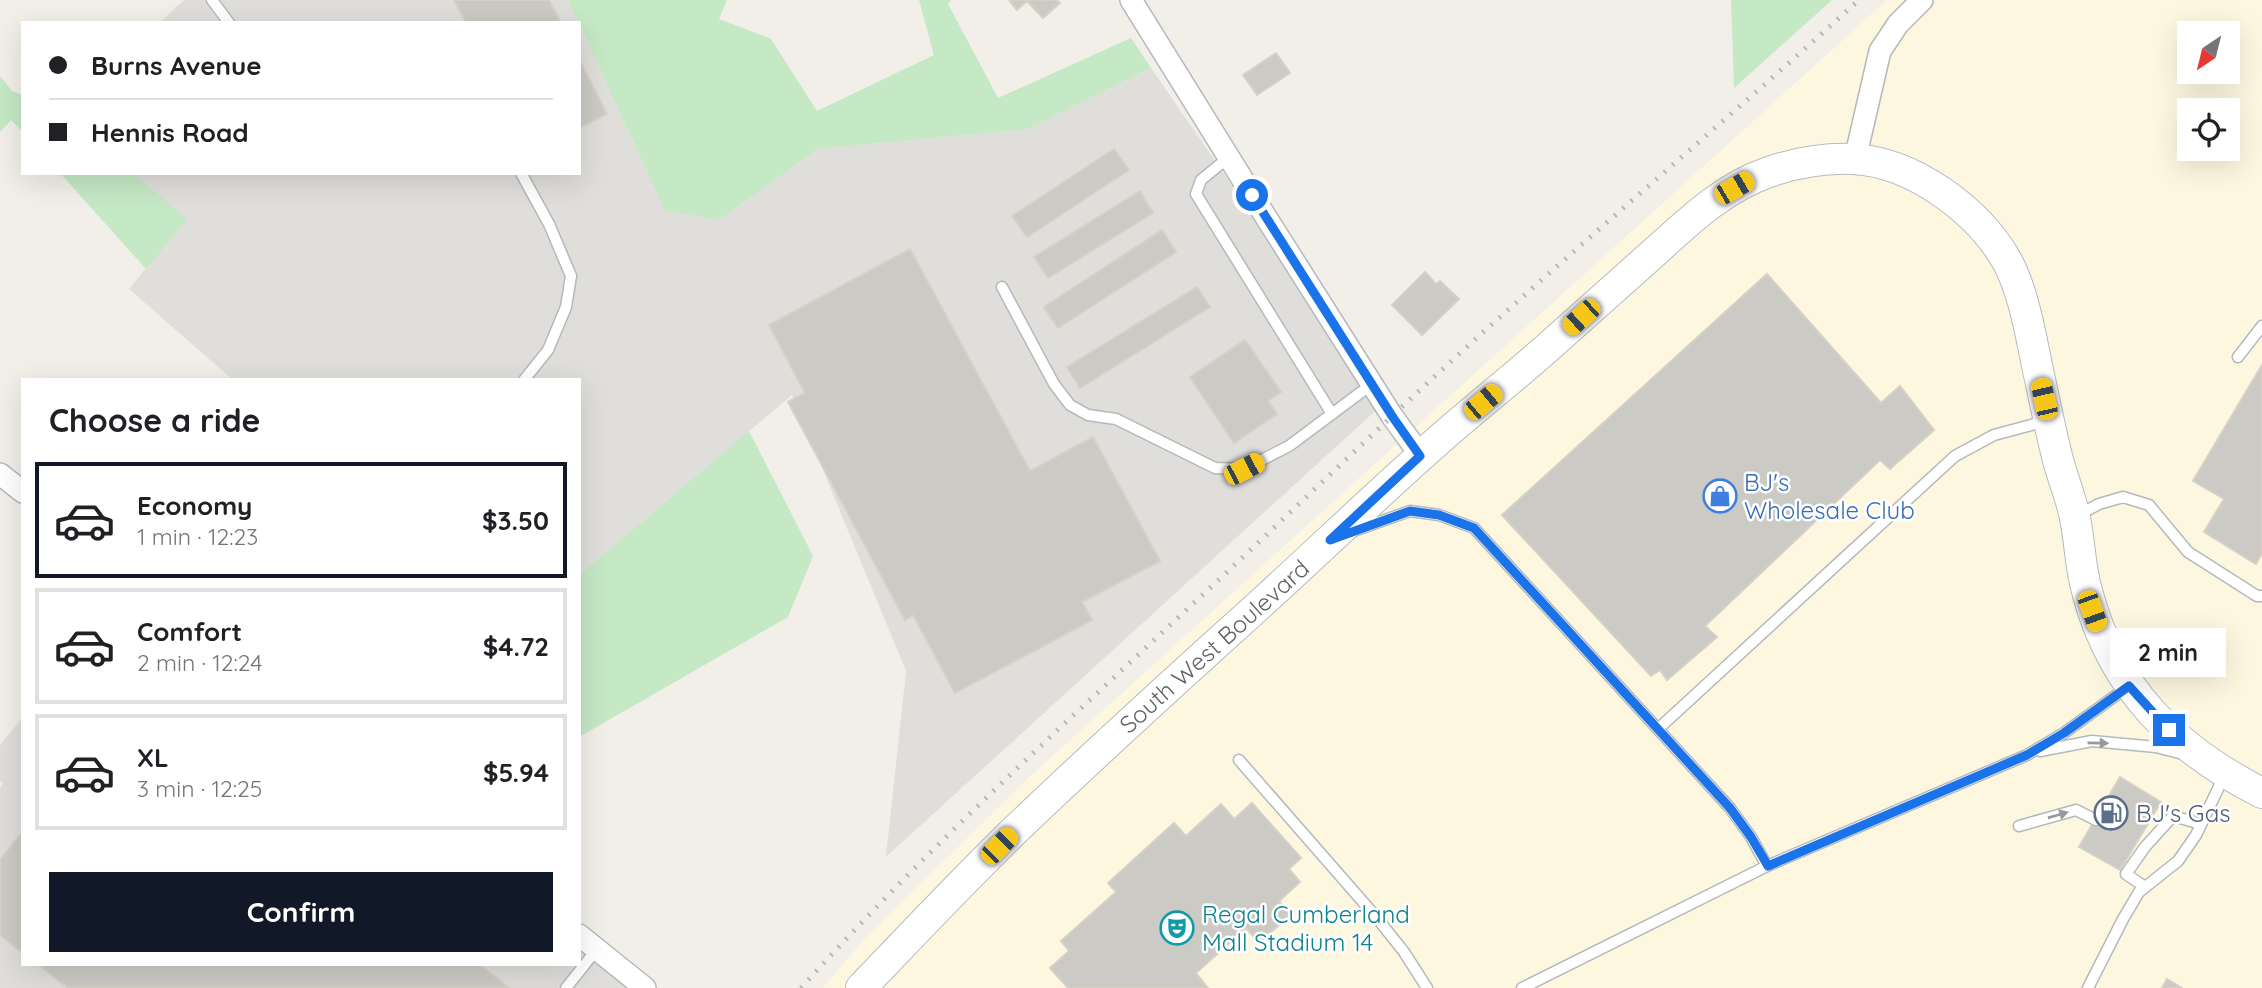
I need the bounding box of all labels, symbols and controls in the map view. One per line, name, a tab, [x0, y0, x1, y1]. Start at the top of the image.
north arrow	[2177, 21, 2240, 84]
map controls	[2177, 21, 2240, 161]
text: Burns Avenue	[91, 49, 262, 82]
button: locate	[2177, 98, 2240, 161]
text: Hennis Road	[91, 116, 249, 149]
car	[1711, 168, 1758, 208]
route start	[1236, 179, 1268, 211]
car	[1559, 295, 1604, 339]
car	[2030, 376, 2059, 422]
car	[1461, 380, 1506, 424]
text: Choose a ride	[49, 400, 261, 440]
car	[1221, 450, 1268, 488]
place label: BJ's Wholesale Club	[1744, 467, 1915, 525]
shop icon: BJ's Wholesale Club	[1701, 477, 1739, 515]
icon: car	[53, 489, 116, 552]
text: Economy	[137, 489, 252, 522]
text: $3.50	[482, 504, 549, 537]
text: 1 min · 12:23	[137, 522, 258, 551]
street label: South West Boulevard	[1113, 553, 1315, 739]
car	[2075, 588, 2110, 634]
icon: car	[53, 615, 116, 678]
text: Comfort	[137, 615, 242, 648]
callout: 2 min	[2111, 628, 2227, 678]
text: $4.72	[483, 630, 549, 663]
text: 2 min	[2138, 638, 2198, 667]
text: 2 min · 12:24	[137, 648, 262, 677]
route end	[2153, 714, 2185, 746]
one-way arrow	[2087, 737, 2109, 748]
icon: car	[53, 741, 116, 804]
text: XL	[137, 741, 169, 774]
text: $5.94	[483, 756, 549, 789]
text: 3 min · 12:25	[137, 774, 262, 803]
fuel station icon: BJ's Gas	[2092, 794, 2130, 832]
place label: BJ's Gas	[2136, 798, 2231, 828]
one-way arrow	[2048, 809, 2070, 820]
car	[977, 824, 1022, 868]
button: Confirm	[49, 872, 553, 952]
place label: Regal Cumberland Mall Stadium 14	[1202, 899, 1410, 957]
theatre icon: Regal Cumberland Mall Stadium 14	[1158, 909, 1196, 947]

